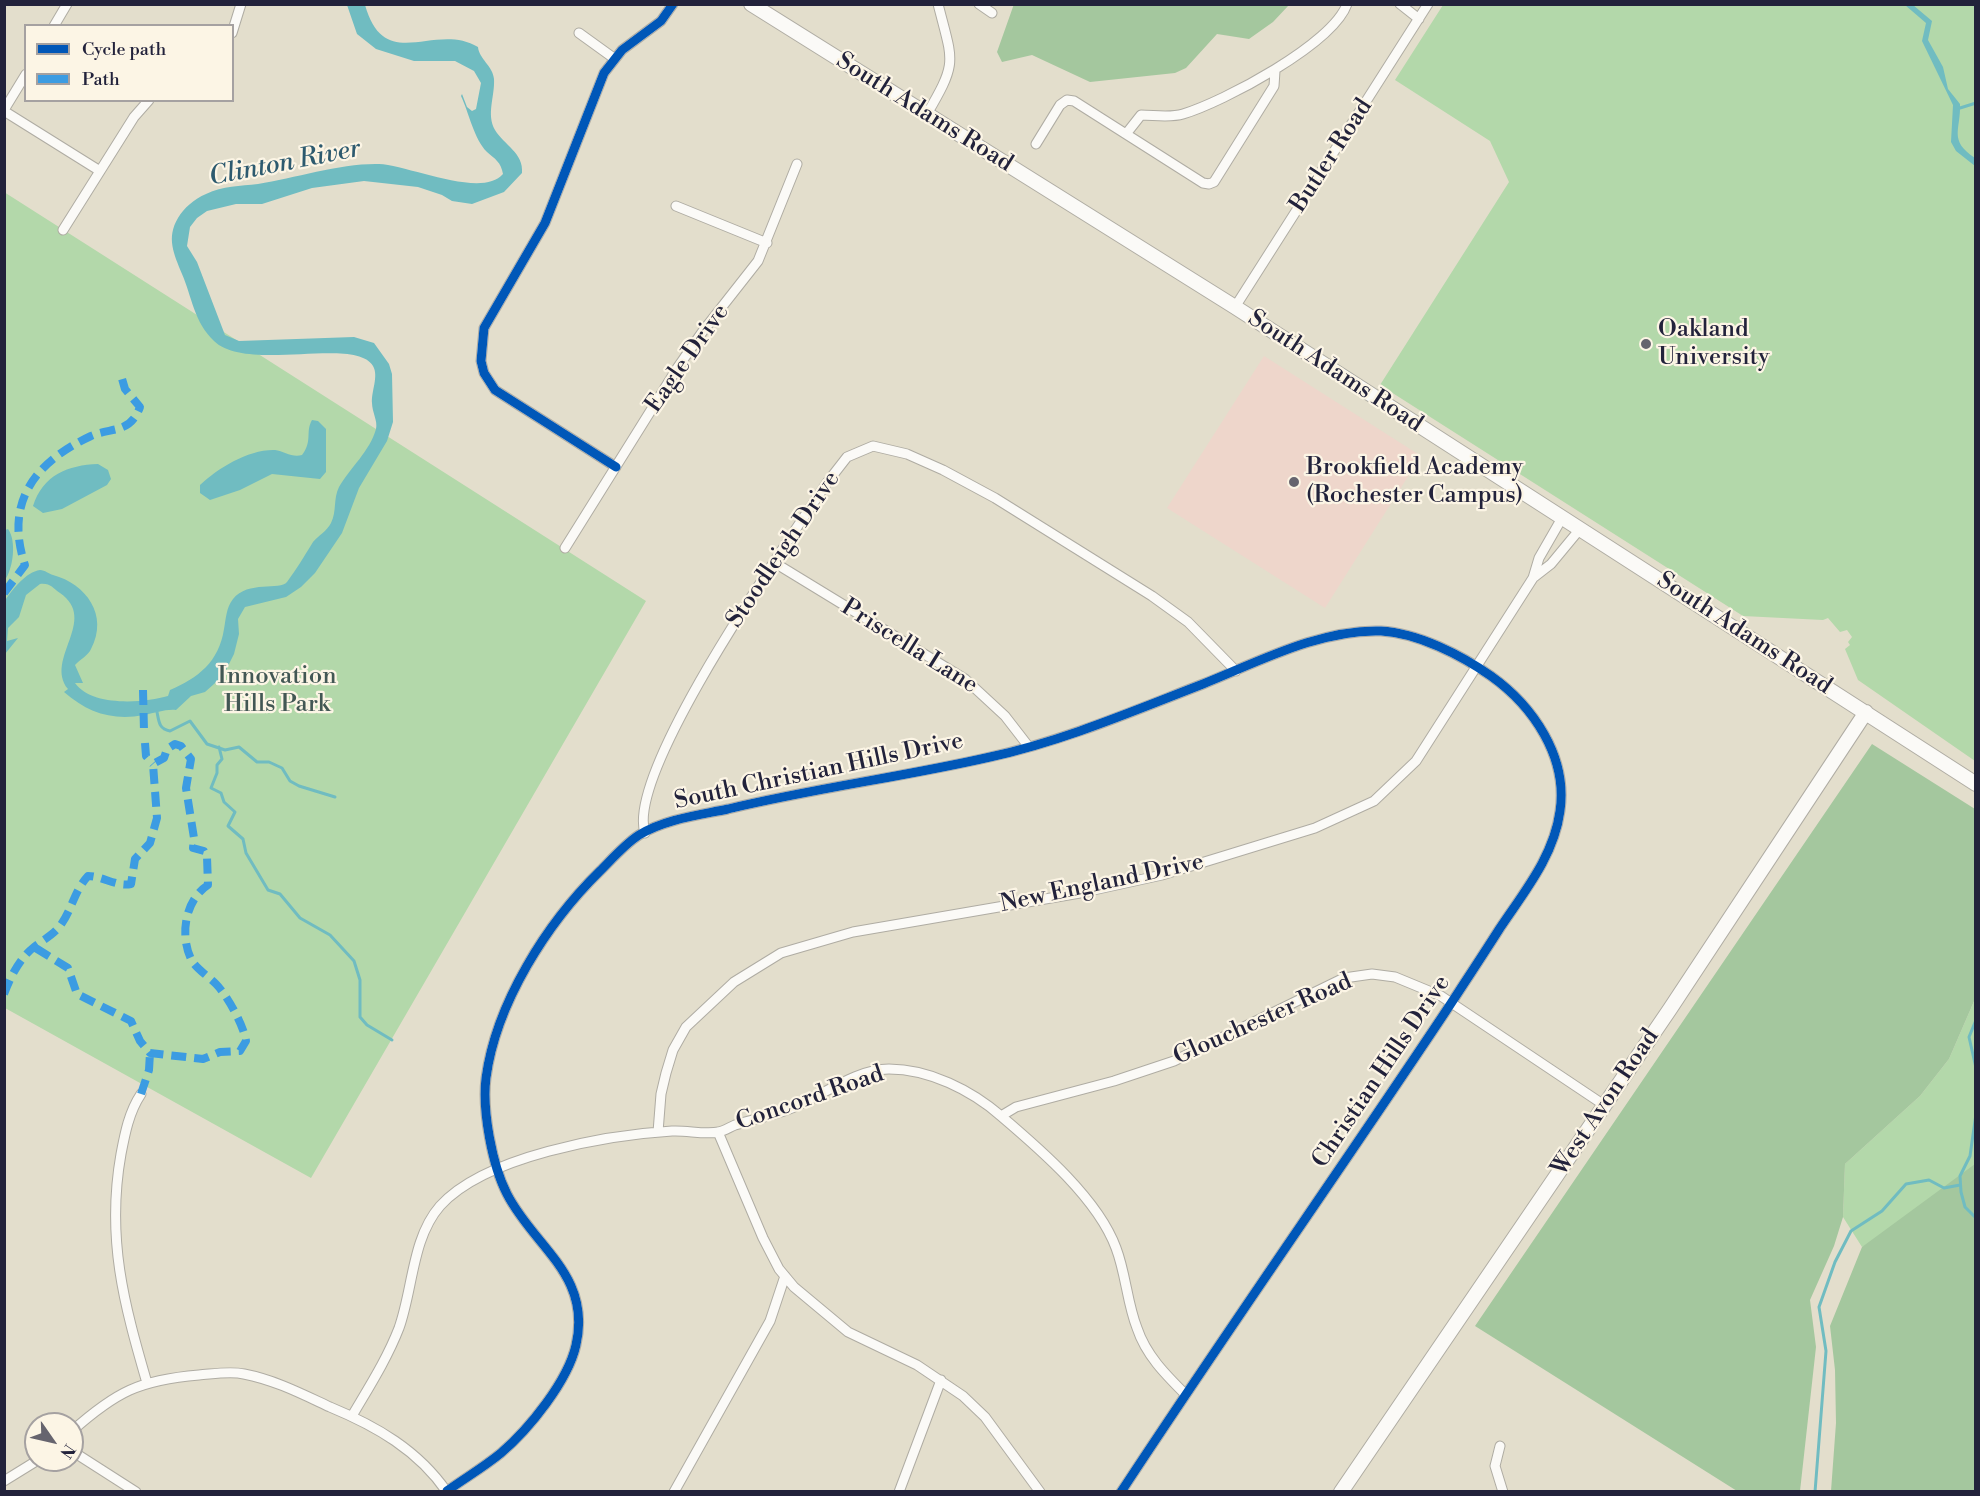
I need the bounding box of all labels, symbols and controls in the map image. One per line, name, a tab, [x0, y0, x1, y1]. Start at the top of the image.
legend	[24, 24, 234, 102]
text: Cycle path	[82, 38, 166, 61]
street label: South Adams Road	[830, 47, 1018, 179]
text: Path	[82, 68, 120, 91]
street label: Butler Road	[1285, 94, 1379, 218]
water label: Clinton River	[207, 134, 363, 194]
street label: Eagle Drive	[640, 299, 736, 419]
street label: South Adams Road	[1242, 305, 1428, 439]
place label: Oakland University	[1658, 316, 1770, 372]
marker: Oakland University	[1639, 337, 1653, 351]
place label: Brookfield Academy (Rochester Campus)	[1306, 454, 1523, 510]
street label: Stoodleigh Drive	[721, 466, 847, 634]
marker: Brookfield Academy (Rochester Campus)	[1287, 475, 1301, 489]
street label: South Adams Road	[1651, 567, 1837, 701]
street label: Priscella Lane	[835, 594, 983, 700]
park label: Innovation Hills Park	[218, 663, 336, 719]
street label: South Christian Hills Drive	[672, 727, 966, 817]
street label: New England Drive	[997, 848, 1207, 920]
street label: Glouchester Road	[1169, 968, 1357, 1072]
street label: Christian Hills Drive	[1307, 970, 1457, 1174]
street label: West Avon Road	[1546, 1024, 1666, 1182]
street label: Concord Road	[732, 1060, 888, 1138]
north arrow	[24, 1412, 84, 1472]
text: N	[55, 1440, 79, 1462]

